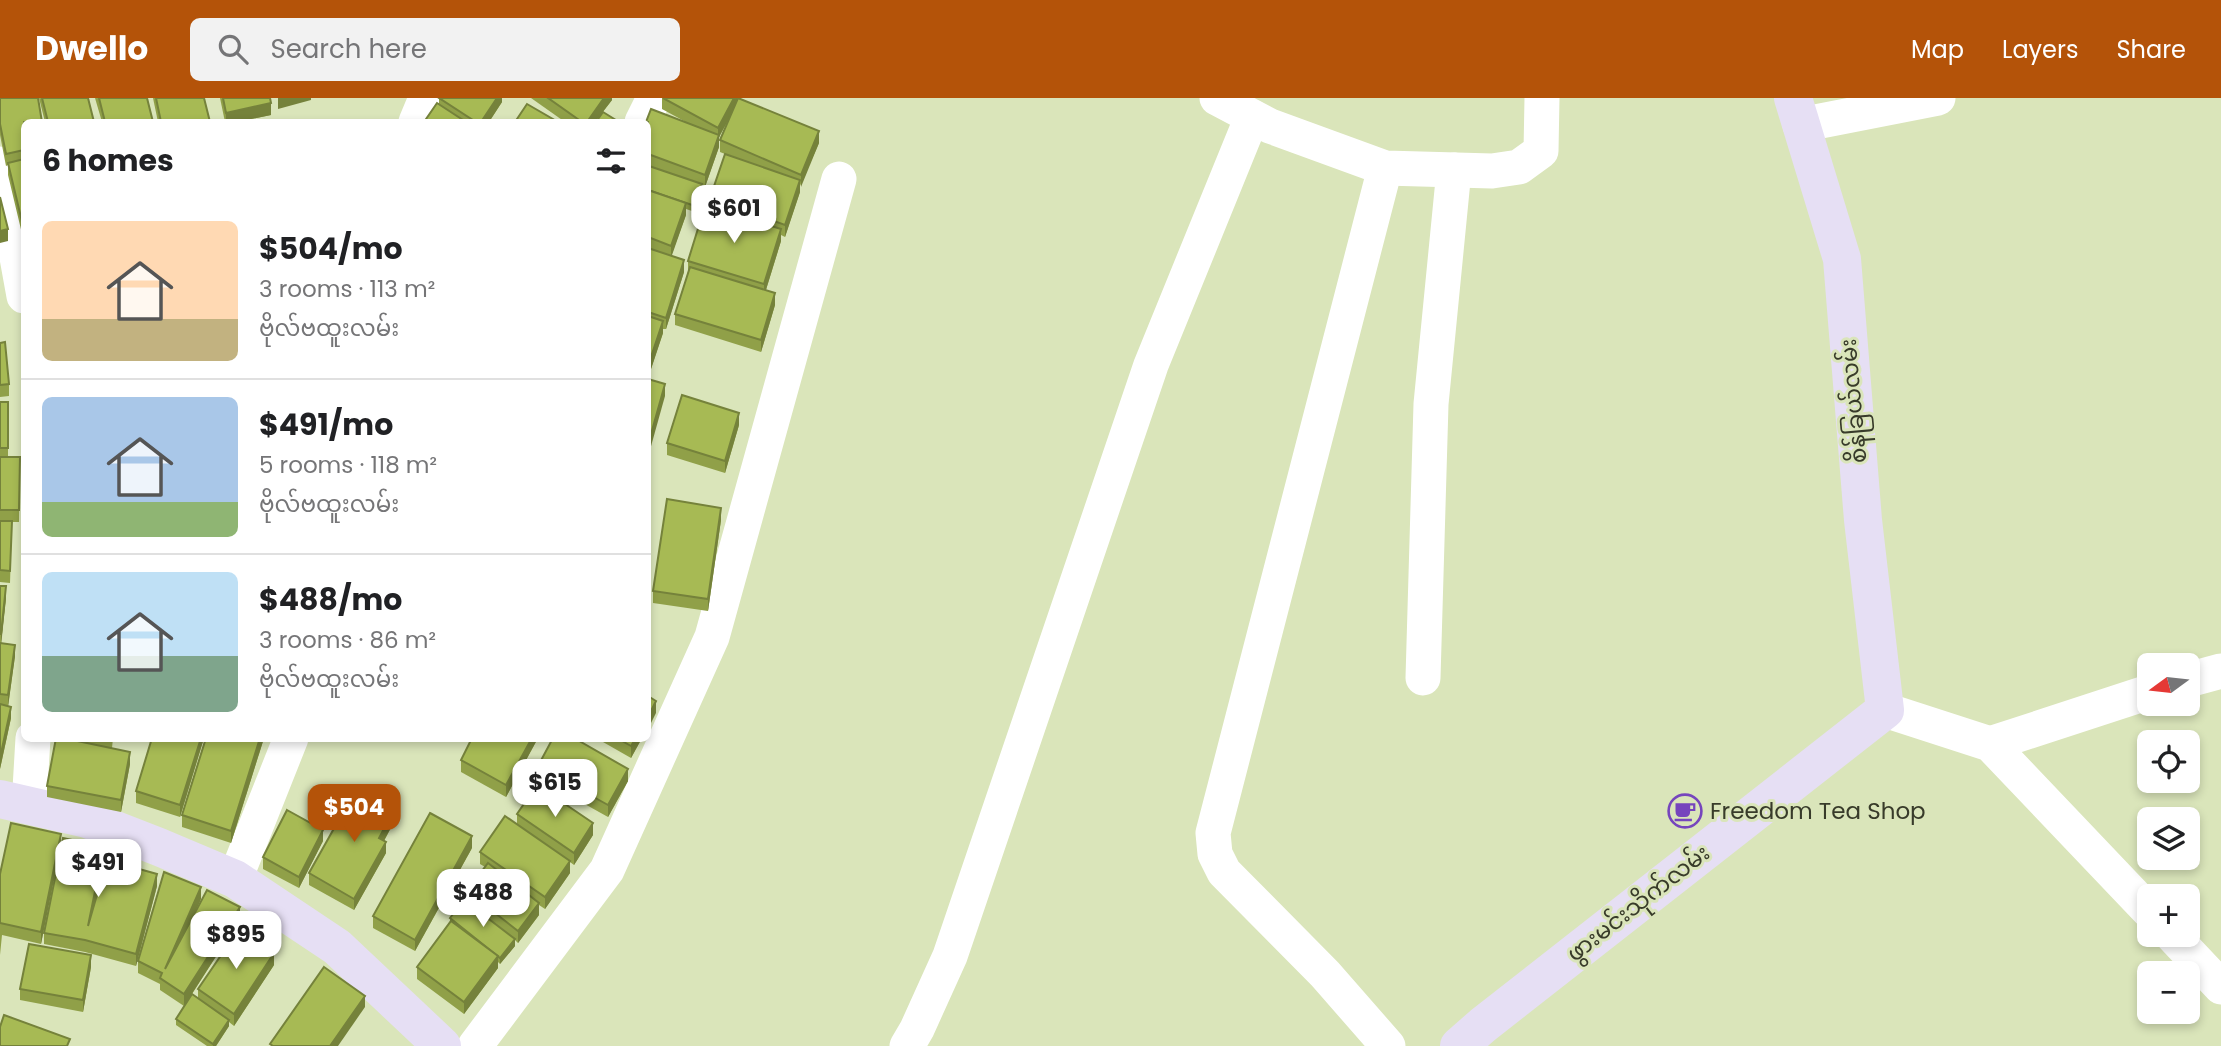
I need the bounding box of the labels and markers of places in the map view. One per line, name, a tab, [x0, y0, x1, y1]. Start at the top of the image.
pin: $601	[693, 186, 775, 245]
pin: $615	[514, 760, 596, 819]
pin: $504	[313, 784, 395, 844]
cafe icon: Freedom Tea Shop	[1666, 792, 1704, 830]
place label: Freedom Tea Shop	[1710, 795, 1926, 827]
pin: $491	[57, 840, 139, 899]
pin: $488	[442, 870, 524, 929]
pin: $895	[195, 912, 277, 971]

